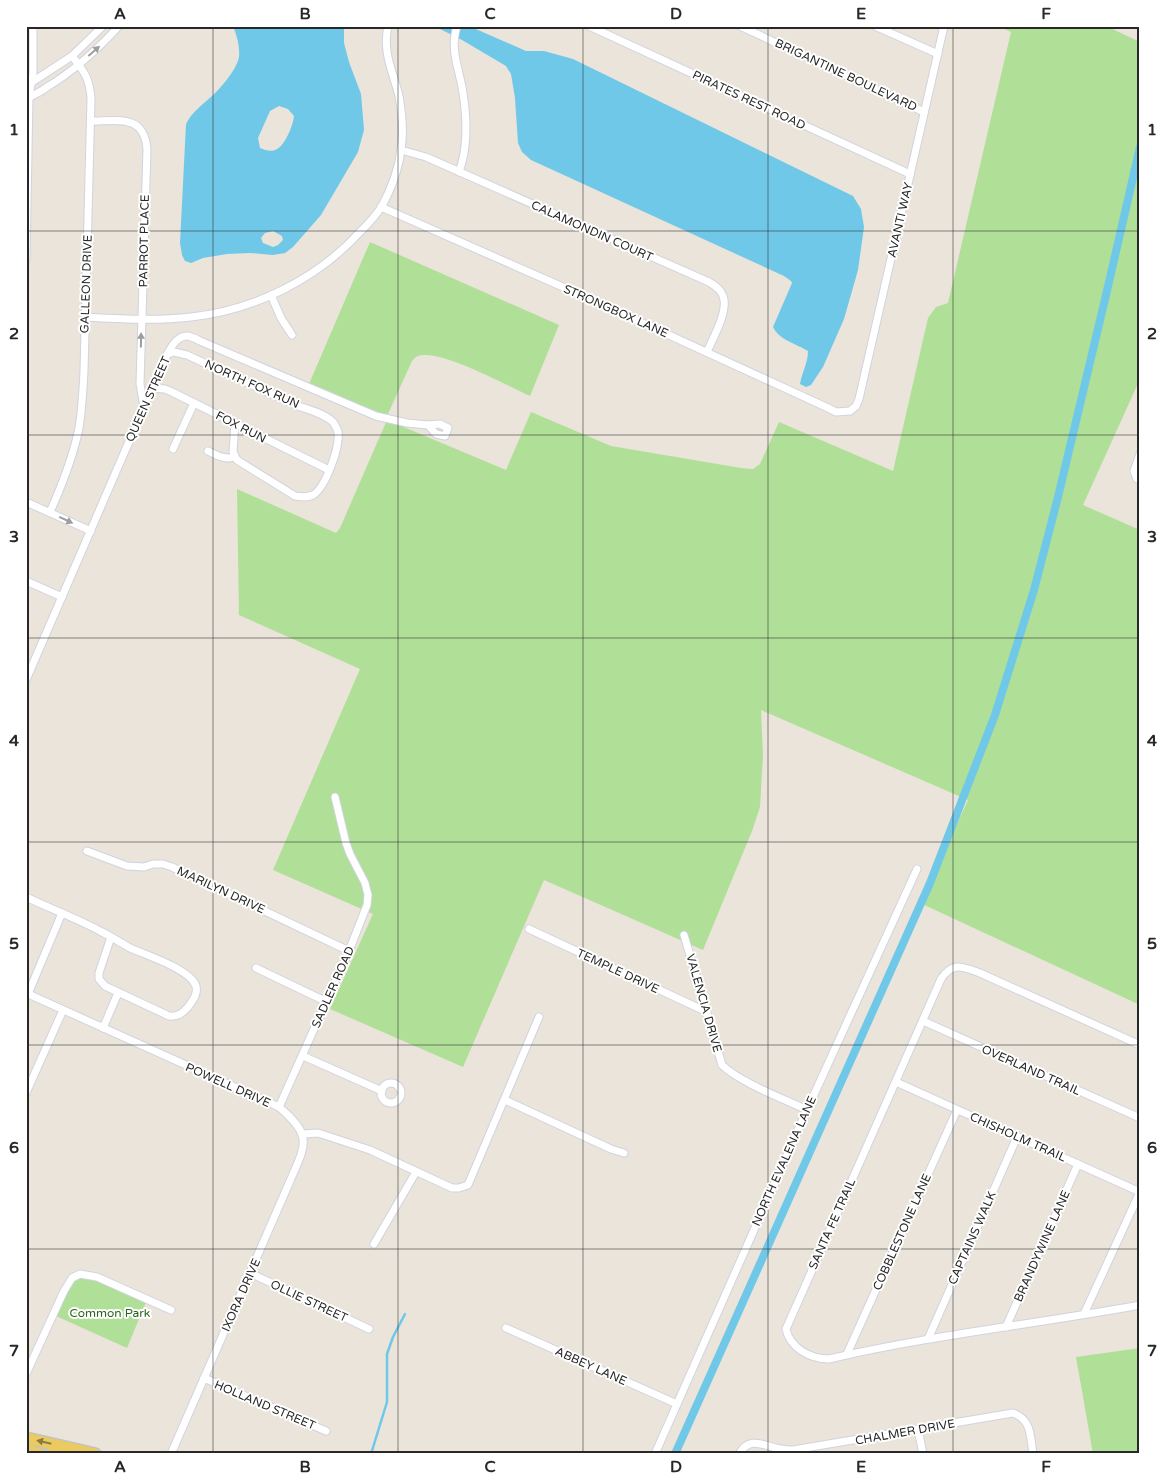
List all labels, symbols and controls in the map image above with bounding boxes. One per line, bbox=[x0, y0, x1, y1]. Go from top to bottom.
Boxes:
text: A bbox=[114, 4, 126, 24]
text: B bbox=[299, 4, 311, 24]
text: C bbox=[484, 4, 496, 24]
text: D bbox=[670, 4, 682, 24]
text: E bbox=[856, 4, 866, 24]
text: F bbox=[1041, 4, 1051, 24]
street label: BRIGANTINE BOULEVARD bbox=[773, 36, 919, 114]
one-way arrow bbox=[88, 45, 100, 57]
street label: PIRATES REST ROAD bbox=[690, 68, 808, 132]
text: 1 bbox=[9, 120, 19, 140]
text: 1 bbox=[1147, 120, 1157, 140]
street label: AVANTI WAY bbox=[885, 181, 916, 259]
street label: PARROT PLACE bbox=[136, 194, 152, 288]
street label: CALAMONDIN COURT bbox=[529, 198, 656, 264]
street label: GALLEON DRIVE bbox=[77, 234, 95, 334]
street label: STRONGBOX LANE bbox=[562, 282, 671, 341]
text: 2 bbox=[9, 324, 19, 344]
text: 2 bbox=[1147, 324, 1157, 344]
one-way arrow bbox=[137, 331, 145, 347]
street label: QUEEN STREET bbox=[123, 353, 173, 444]
street label: NORTH FOX RUN bbox=[202, 357, 302, 411]
street label: FOX RUN bbox=[213, 408, 269, 446]
one-way arrow bbox=[59, 516, 73, 524]
text: 3 bbox=[9, 527, 19, 547]
text: 3 bbox=[1147, 527, 1157, 547]
text: 4 bbox=[9, 731, 19, 751]
text: 4 bbox=[1147, 731, 1157, 751]
street label: MARILYN DRIVE bbox=[175, 863, 268, 917]
text: 5 bbox=[9, 934, 19, 954]
text: 5 bbox=[1147, 934, 1157, 954]
street label: SADLER ROAD bbox=[309, 944, 357, 1030]
street label: TEMPLE DRIVE bbox=[575, 946, 662, 996]
street label: VALENCIA DRIVE bbox=[683, 952, 725, 1054]
street label: OVERLAND TRAIL bbox=[979, 1042, 1083, 1098]
street label: POWELL DRIVE bbox=[183, 1060, 273, 1110]
street label: NORTH EVALENA LANE bbox=[749, 1093, 819, 1228]
street label: CHISHOLM TRAIL bbox=[968, 1109, 1068, 1165]
text: 6 bbox=[9, 1138, 19, 1158]
text: 6 bbox=[1147, 1138, 1157, 1158]
street label: COBBLESTONE LANE bbox=[870, 1171, 934, 1292]
street label: SANTA FE TRAIL bbox=[806, 1176, 858, 1272]
street label: BRANDYWINE LANE bbox=[1011, 1188, 1073, 1304]
street label: CAPTAINS WALK bbox=[945, 1189, 999, 1287]
street label: IXORA DRIVE bbox=[219, 1256, 263, 1334]
street label: OLLIE STREET bbox=[268, 1277, 350, 1325]
park label: Common Park bbox=[70, 1306, 151, 1320]
text: 7 bbox=[9, 1341, 19, 1361]
text: 7 bbox=[1147, 1341, 1157, 1361]
street label: ABBEY LANE bbox=[553, 1344, 629, 1388]
street label: HOLLAND STREET bbox=[212, 1377, 318, 1433]
street label: CHALMER DRIVE bbox=[854, 1416, 956, 1448]
one-way arrow bbox=[36, 1438, 51, 1446]
text: A bbox=[114, 1457, 126, 1477]
text: B bbox=[299, 1457, 311, 1477]
text: C bbox=[484, 1457, 496, 1477]
text: D bbox=[670, 1457, 682, 1477]
text: E bbox=[856, 1457, 866, 1477]
text: F bbox=[1041, 1457, 1051, 1477]

